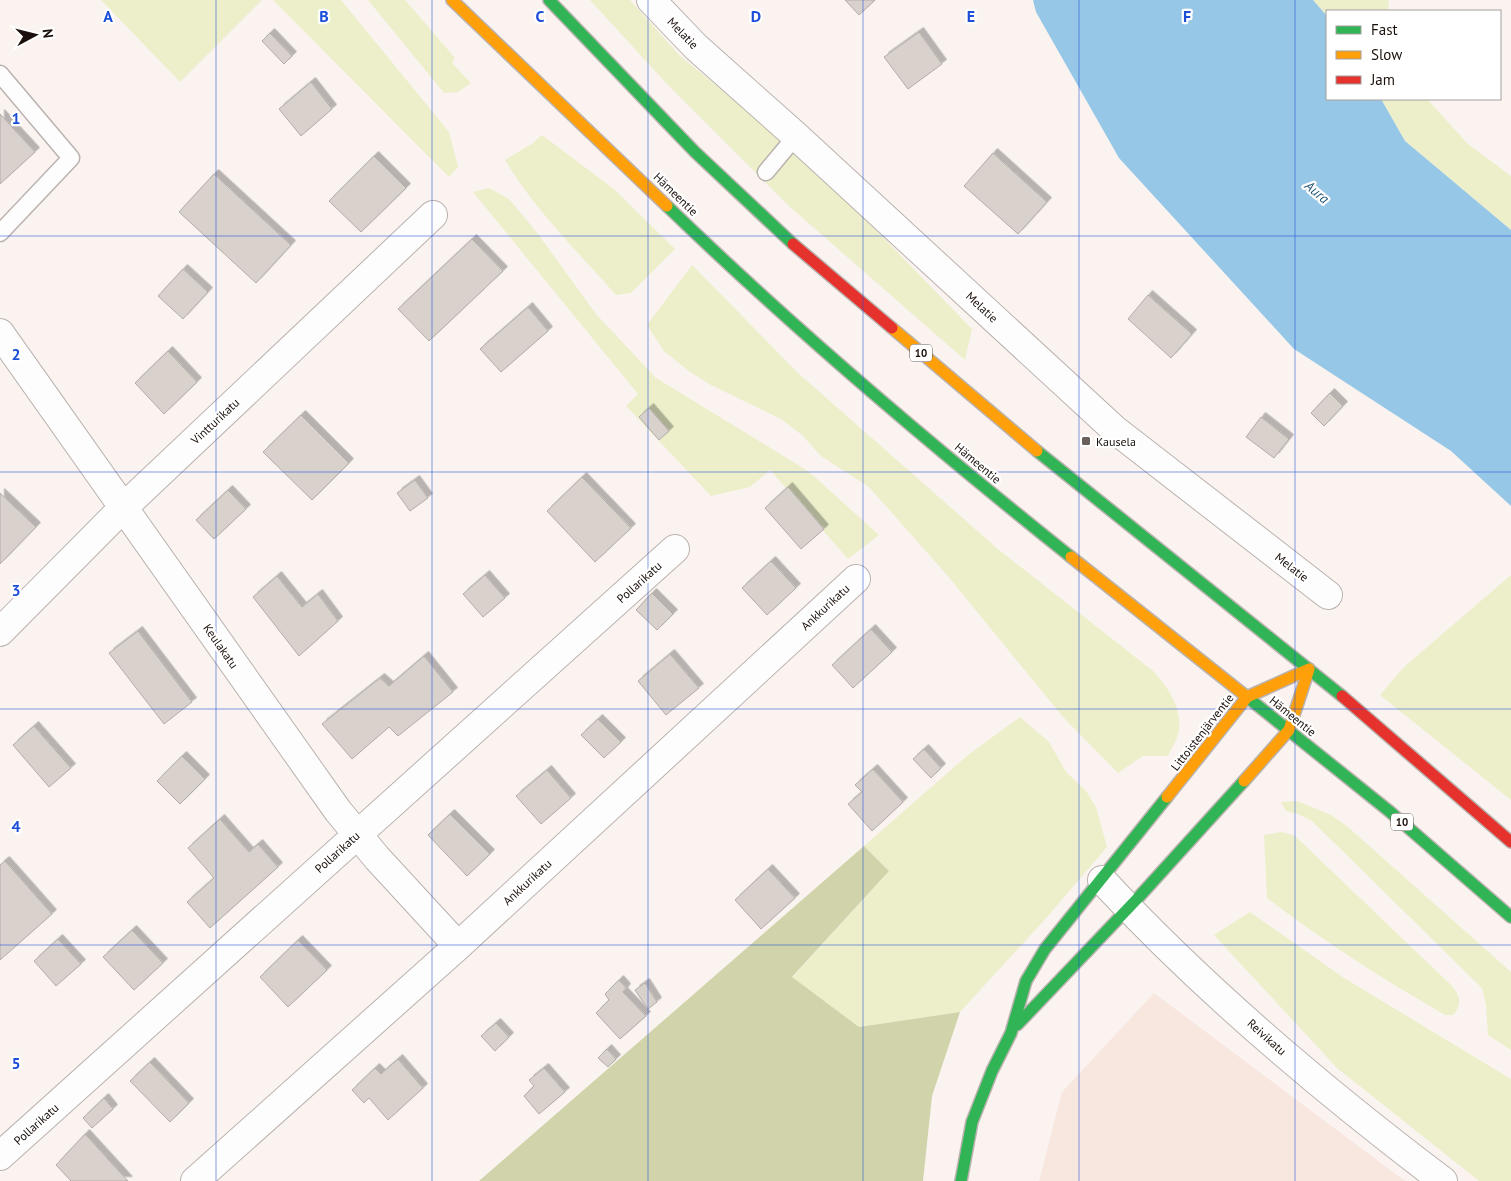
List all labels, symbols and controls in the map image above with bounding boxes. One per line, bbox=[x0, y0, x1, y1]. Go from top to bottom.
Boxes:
text: A bbox=[103, 6, 113, 26]
text: B bbox=[319, 6, 329, 26]
text: C bbox=[536, 6, 545, 26]
text: D bbox=[751, 6, 761, 26]
text: E bbox=[967, 6, 975, 26]
text: F bbox=[1183, 6, 1191, 26]
north arrow bbox=[10, 10, 60, 60]
legend bbox=[1326, 10, 1501, 100]
street label: Melatie bbox=[664, 14, 702, 52]
text: Fast bbox=[1371, 20, 1398, 39]
text: N bbox=[38, 28, 57, 39]
text: Slow bbox=[1371, 45, 1402, 64]
text: Jam bbox=[1370, 70, 1395, 89]
text: 1 bbox=[11, 108, 21, 128]
street label: Hämeentie bbox=[651, 169, 701, 219]
water label: Aura bbox=[1300, 176, 1333, 207]
street label: Melatie bbox=[963, 288, 1001, 326]
text: 2 bbox=[11, 344, 21, 364]
road number: 10 bbox=[910, 344, 932, 362]
street label: Vintturikatu bbox=[187, 395, 242, 448]
place label: Kausela bbox=[1096, 434, 1136, 449]
marker: Kausela bbox=[1080, 435, 1092, 447]
street label: Hämeentie bbox=[952, 439, 1004, 487]
street label: Melatie bbox=[1272, 549, 1312, 585]
street label: Pollarikatu bbox=[613, 558, 665, 606]
text: 3 bbox=[11, 580, 21, 600]
street label: Ankkurikatu bbox=[798, 581, 852, 633]
street label: Keulakatu bbox=[200, 621, 242, 671]
street label: Littoistenjärventie bbox=[1167, 690, 1237, 774]
street label: Hämeentie bbox=[1267, 693, 1319, 739]
road number: 10 bbox=[1391, 814, 1413, 830]
text: 4 bbox=[11, 816, 21, 836]
street label: Pollarikatu bbox=[311, 828, 363, 876]
street label: Ankkurikatu bbox=[500, 856, 554, 908]
street label: Reivikatu bbox=[1244, 1016, 1290, 1058]
text: 5 bbox=[11, 1053, 21, 1073]
street label: Pollarikatu bbox=[10, 1100, 62, 1148]

